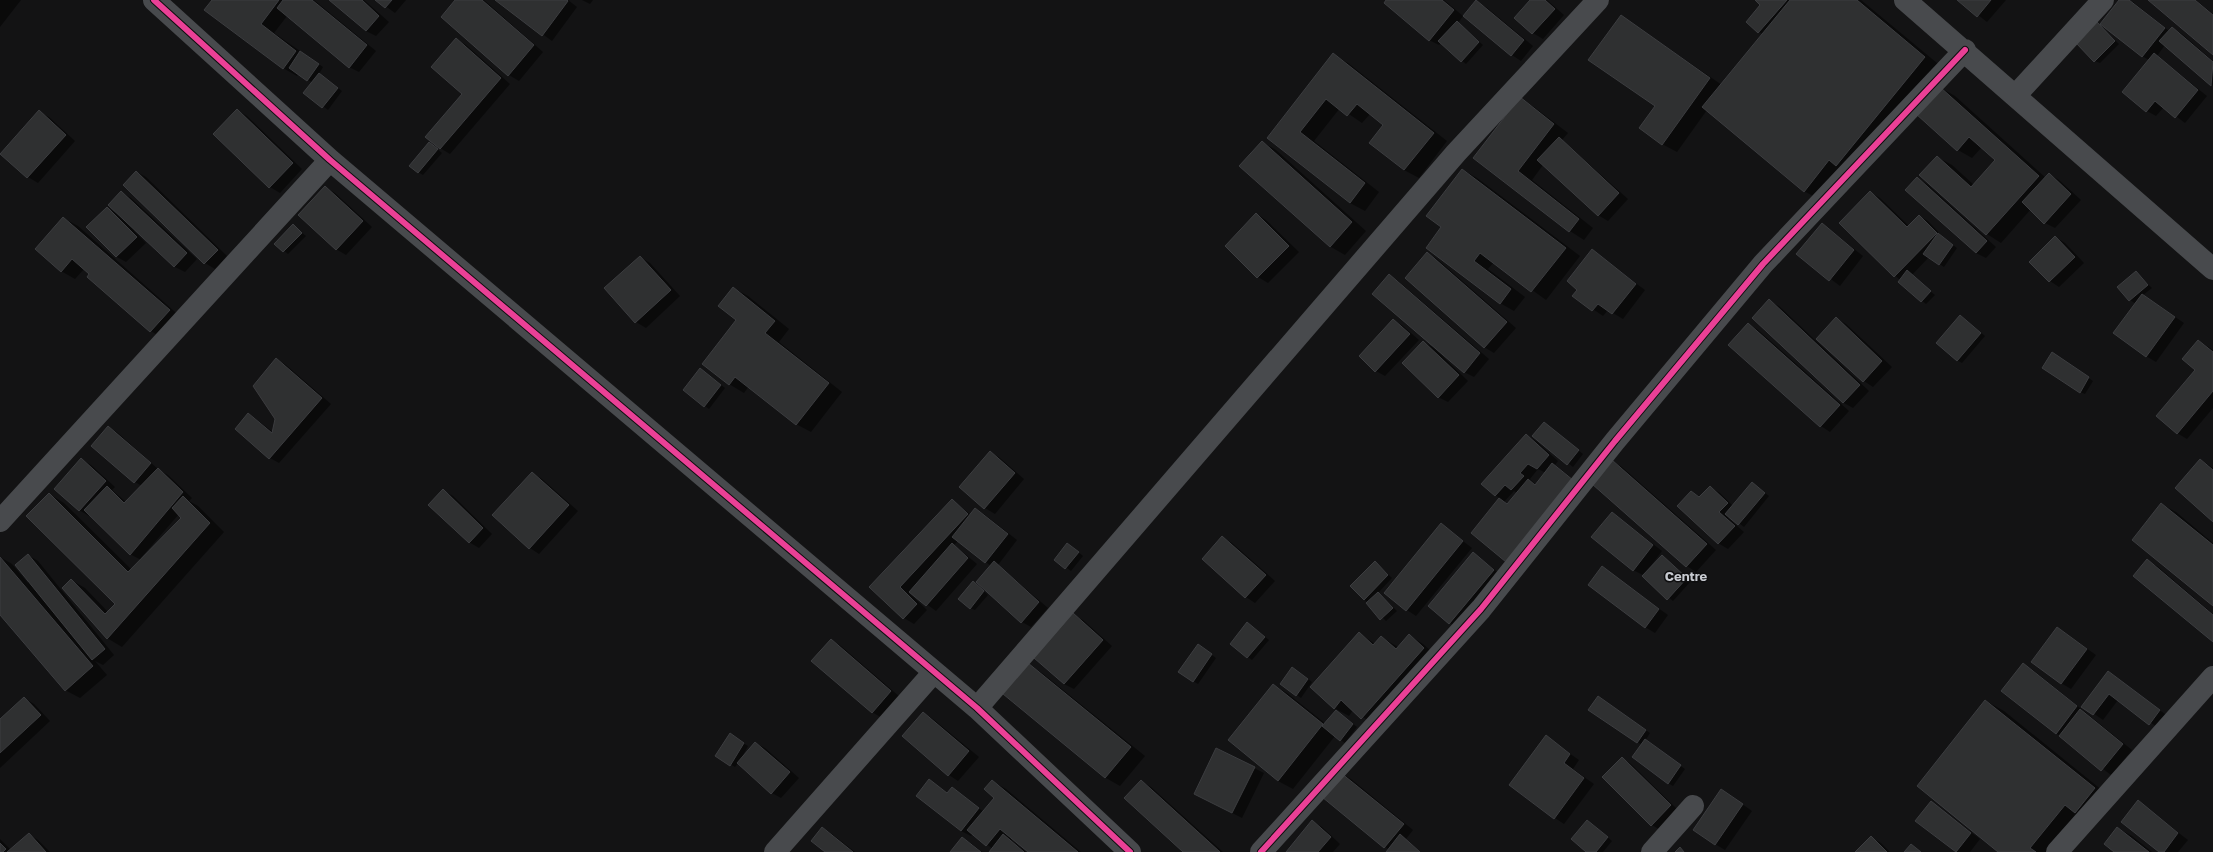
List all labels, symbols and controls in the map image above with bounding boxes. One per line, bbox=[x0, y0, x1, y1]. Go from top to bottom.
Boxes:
district label: Centre bbox=[1665, 568, 1708, 584]

